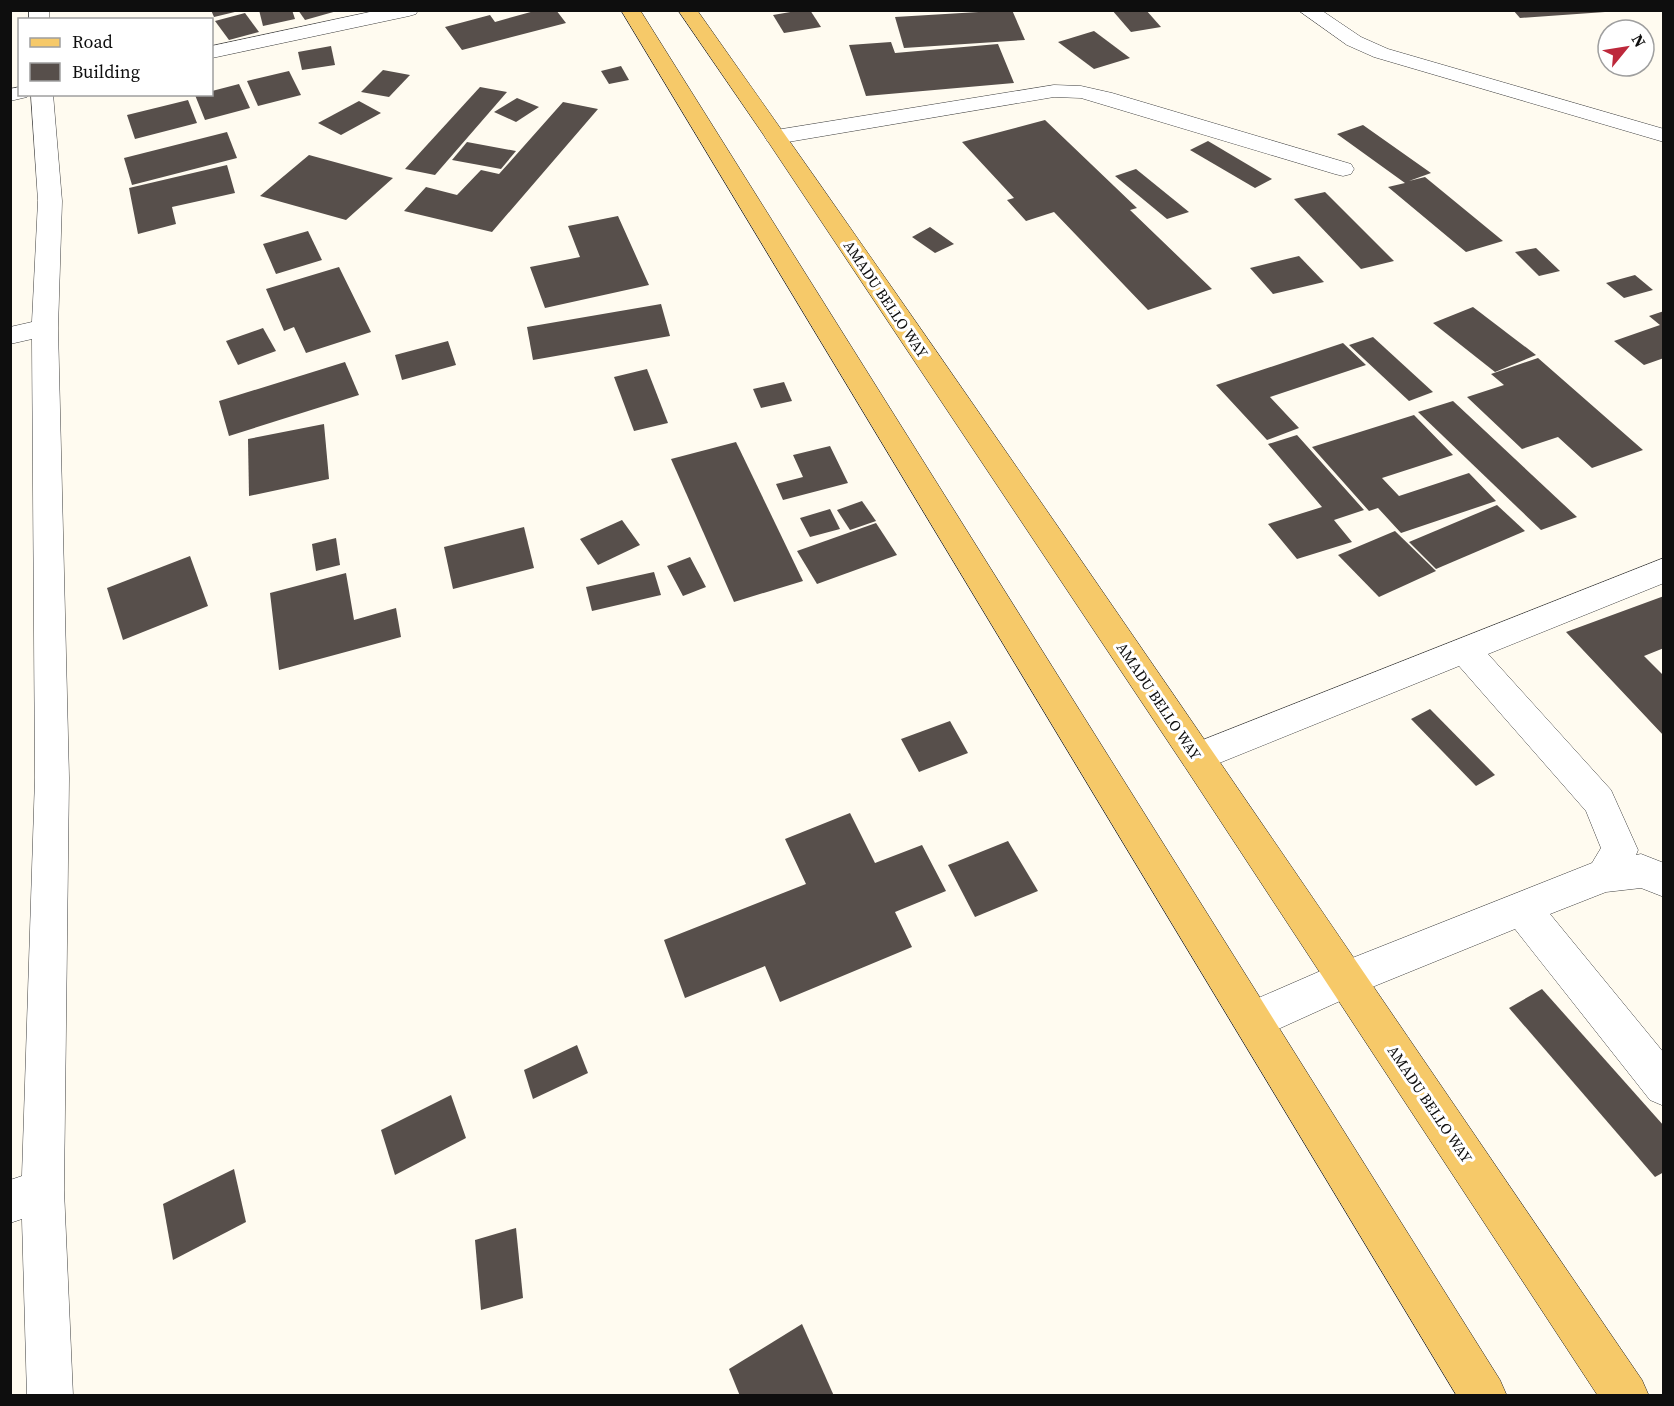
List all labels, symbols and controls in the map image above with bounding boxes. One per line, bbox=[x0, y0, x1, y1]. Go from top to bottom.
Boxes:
legend bbox=[18, 18, 213, 96]
north arrow bbox=[1596, 18, 1656, 78]
text: Road bbox=[72, 29, 113, 54]
text: N bbox=[1627, 30, 1652, 51]
text: Building bbox=[72, 59, 140, 84]
street label: AMADU BELLO WAY bbox=[839, 236, 934, 362]
street label: AMADU BELLO WAY bbox=[1112, 638, 1207, 764]
street label: AMADU BELLO WAY bbox=[1383, 1041, 1478, 1167]

